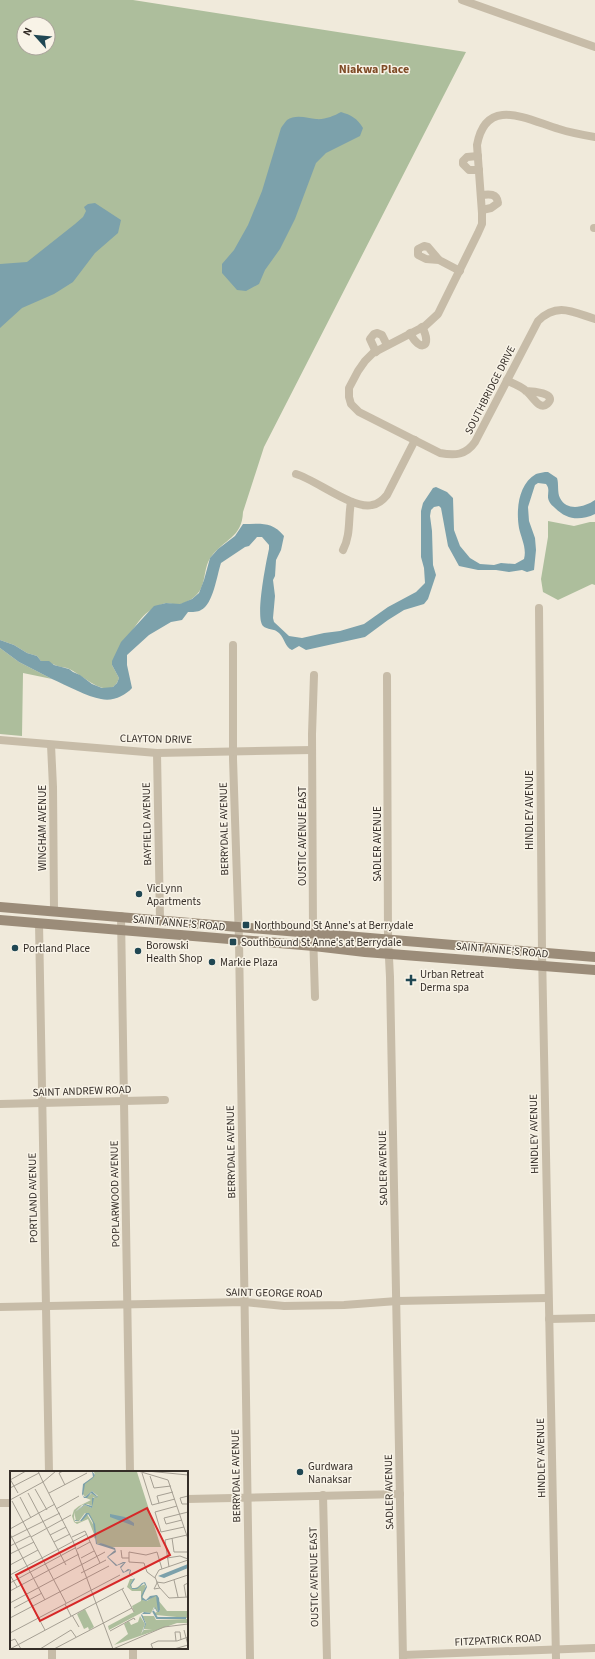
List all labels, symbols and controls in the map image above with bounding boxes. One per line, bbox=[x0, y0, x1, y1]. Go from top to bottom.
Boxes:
north arrow bbox=[16, 16, 56, 56]
text: N bbox=[19, 25, 36, 38]
district label: Niakwa Place bbox=[339, 61, 409, 78]
street label: SOUTHBRIDGE DRIVE bbox=[461, 343, 519, 437]
street label: CLAYTON DRIVE bbox=[120, 731, 192, 747]
street label: HINDLEY AVENUE bbox=[522, 770, 537, 850]
street label: BAYFIELD AVENUE bbox=[139, 782, 155, 866]
street label: BERRYDALE AVENUE bbox=[216, 782, 232, 876]
street label: WINGHAM AVENUE bbox=[35, 785, 50, 871]
street label: OUSTIC AVENUE EAST bbox=[295, 786, 310, 886]
street label: SADLER AVENUE bbox=[370, 806, 385, 882]
place label: VicLynn Apartments bbox=[147, 881, 201, 909]
marker: VicLynn Apartments bbox=[134, 889, 144, 899]
street label: SAINT ANNE'S ROAD bbox=[132, 911, 226, 935]
place label: Northbound St Anne's at Berrydale bbox=[254, 918, 414, 933]
marker: Northbound St Anne's at Berrydale bbox=[241, 920, 251, 930]
place label: Southbound St Anne's at Berrydale bbox=[241, 935, 402, 950]
marker: Southbound St Anne's at Berrydale bbox=[228, 937, 238, 947]
place label: Borowski Health Shop bbox=[146, 938, 203, 966]
street label: SAINT ANNE'S ROAD bbox=[455, 938, 549, 962]
place label: Portland Place bbox=[23, 941, 90, 956]
marker: Portland Place bbox=[10, 943, 20, 953]
marker: Borowski Health Shop bbox=[133, 946, 143, 956]
place label: Markie Plaza bbox=[220, 955, 278, 970]
marker: Markie Plaza bbox=[207, 957, 217, 967]
place label: Urban Retreat Derma spa bbox=[420, 967, 484, 995]
marker: Urban Retreat Derma spa bbox=[405, 974, 417, 986]
street label: SAINT ANDREW ROAD bbox=[32, 1082, 132, 1100]
street label: HINDLEY AVENUE bbox=[526, 1094, 542, 1174]
street label: BERRYDALE AVENUE bbox=[223, 1105, 239, 1199]
street label: SADLER AVENUE bbox=[375, 1130, 391, 1206]
street label: POPLARWOOD AVENUE bbox=[107, 1140, 123, 1248]
street label: PORTLAND AVENUE bbox=[25, 1153, 41, 1243]
street label: SAINT GEORGE ROAD bbox=[225, 1285, 323, 1301]
street label: HINDLEY AVENUE bbox=[533, 1418, 549, 1498]
street label: BERRYDALE AVENUE bbox=[228, 1429, 244, 1523]
street label: SADLER AVENUE bbox=[381, 1454, 397, 1530]
place label: Gurdwara Nanaksar bbox=[308, 1459, 353, 1487]
marker: Gurdwara Nanaksar bbox=[295, 1467, 305, 1477]
inset map bbox=[10, 1471, 188, 1649]
street label: OUSTIC AVENUE EAST bbox=[306, 1527, 322, 1627]
street label: FITZPATRICK ROAD bbox=[454, 1630, 542, 1650]

